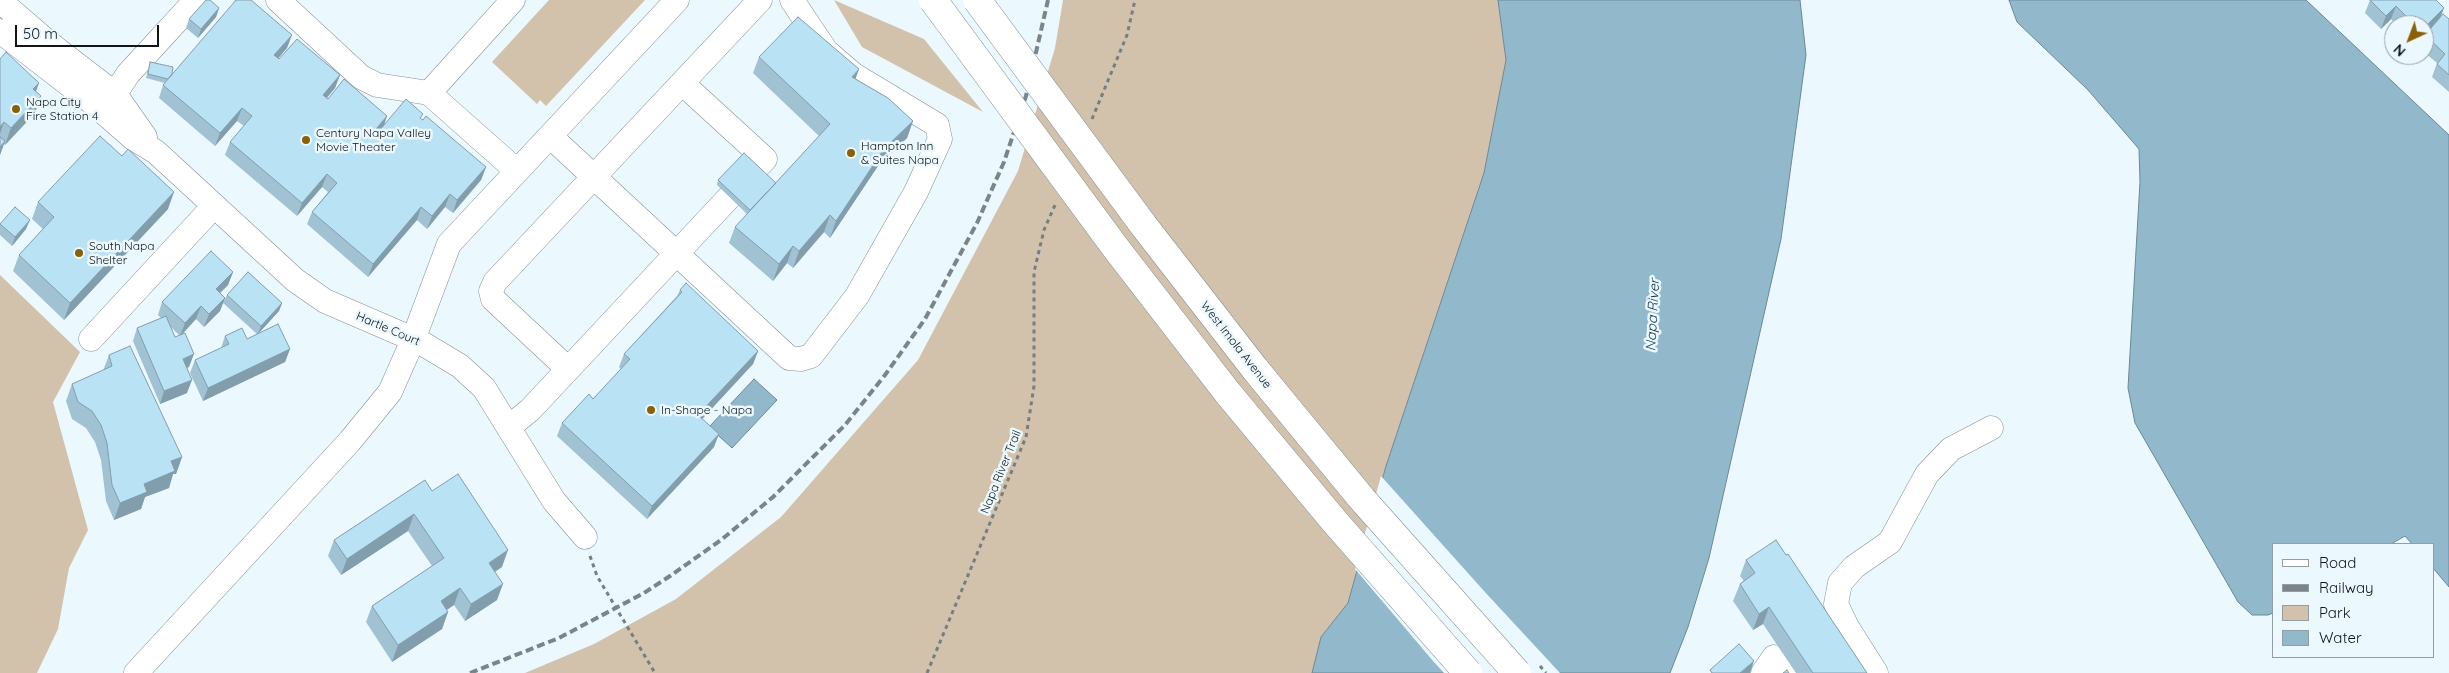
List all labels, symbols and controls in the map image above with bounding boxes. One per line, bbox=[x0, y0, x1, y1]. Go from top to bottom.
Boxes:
scale bar bbox=[18, 15, 161, 47]
north arrow bbox=[2384, 15, 2434, 65]
text: 50 m bbox=[23, 24, 58, 43]
text: N bbox=[2390, 40, 2409, 60]
place label: Napa City Fire Station 4 bbox=[26, 95, 98, 123]
marker: Napa City Fire Station 4 bbox=[10, 103, 22, 115]
place label: Century Napa Valley Movie Theater bbox=[316, 126, 431, 154]
marker: Century Napa Valley Movie Theater bbox=[300, 134, 312, 146]
place label: Hampton Inn & Suites Napa bbox=[861, 139, 939, 167]
marker: Hampton Inn & Suites Napa bbox=[845, 147, 857, 159]
place label: South Napa Shelter bbox=[89, 239, 155, 267]
marker: South Napa Shelter bbox=[73, 247, 85, 259]
water label: Napa River bbox=[1643, 278, 1663, 352]
street label: West Imola Avenue bbox=[1197, 299, 1275, 391]
street label: Hartle Court bbox=[354, 309, 422, 349]
place label: In-Shape - Napa bbox=[661, 403, 752, 417]
marker: In-Shape - Napa bbox=[645, 404, 657, 416]
street label: Napa River Trail bbox=[978, 428, 1024, 516]
legend bbox=[2272, 543, 2434, 658]
text: Road bbox=[2319, 553, 2356, 572]
text: Railway bbox=[2319, 578, 2374, 597]
text: Park bbox=[2319, 603, 2351, 622]
text: Water bbox=[2319, 628, 2362, 647]

